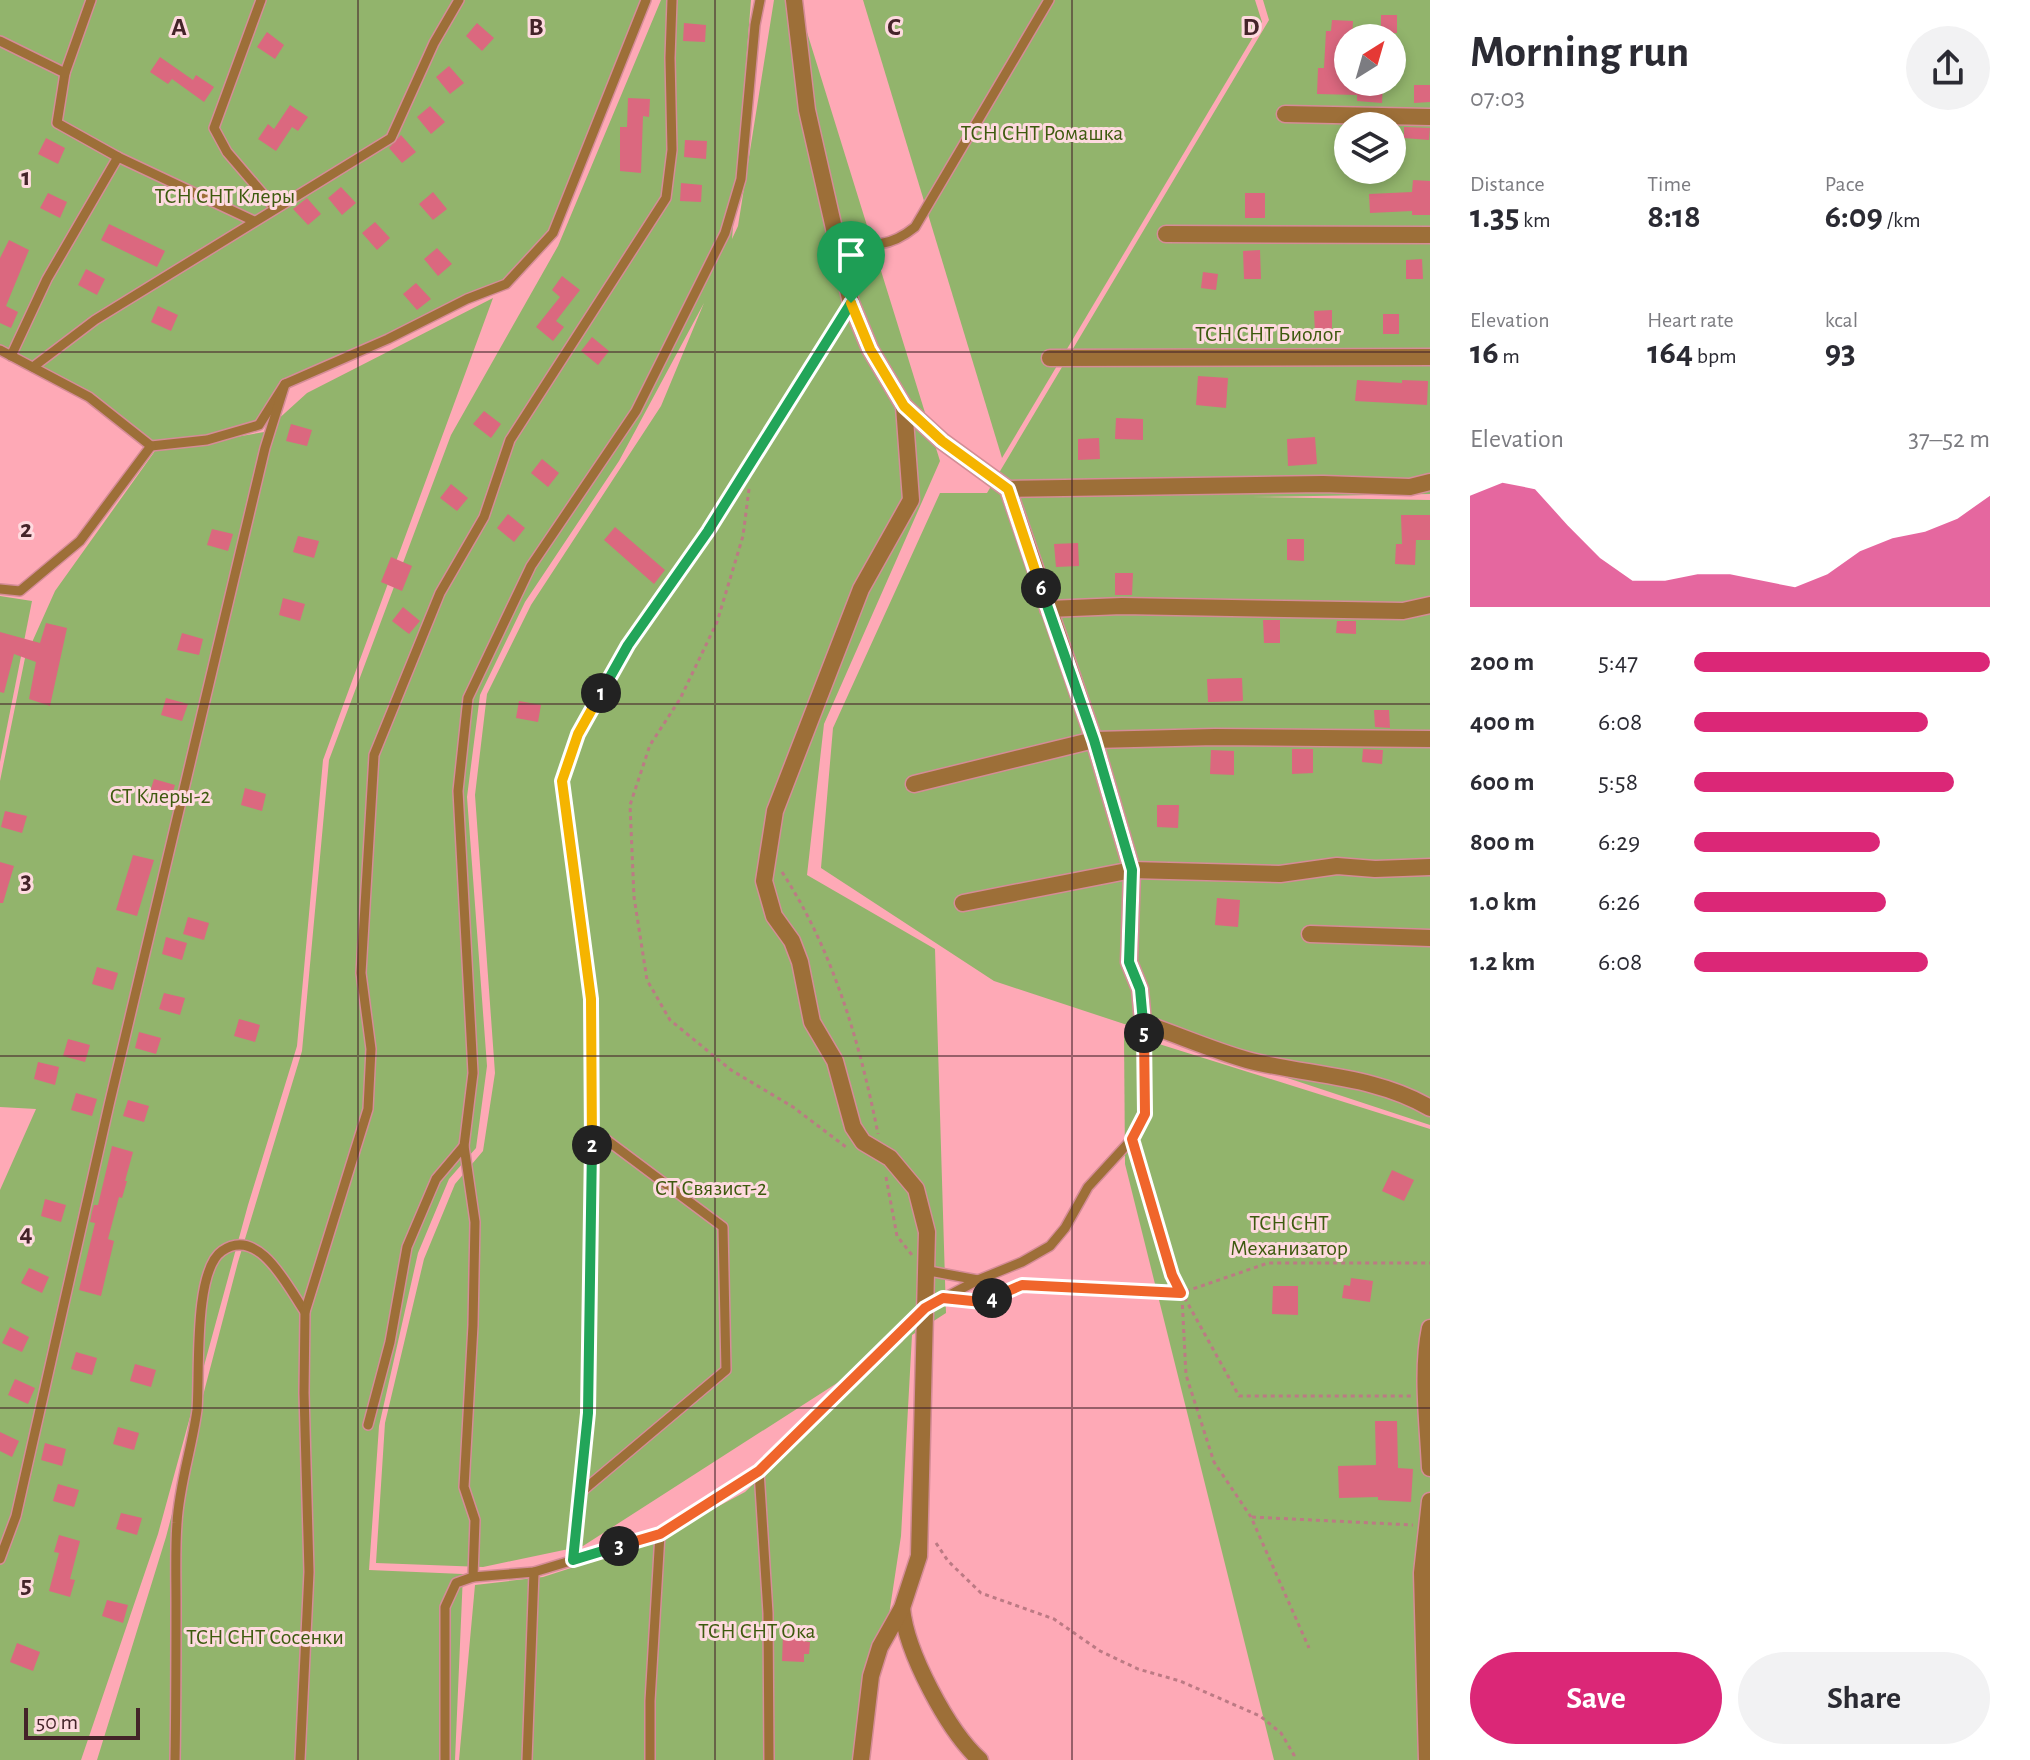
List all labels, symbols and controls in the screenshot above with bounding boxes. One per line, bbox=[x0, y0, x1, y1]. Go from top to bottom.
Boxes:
text: A bbox=[171, 14, 187, 40]
text: B bbox=[528, 14, 544, 40]
text: C bbox=[887, 14, 901, 40]
text: D bbox=[1242, 14, 1260, 40]
north arrow bbox=[1334, 24, 1406, 96]
map controls bbox=[1334, 24, 1406, 184]
button: share bbox=[1906, 26, 1990, 110]
text: Morning run bbox=[1470, 31, 1689, 75]
text: 07:03 bbox=[1470, 85, 1525, 111]
button: layers bbox=[1334, 112, 1406, 184]
park label: ТСН СНТ Ромашка bbox=[961, 122, 1123, 144]
text: 1 bbox=[21, 164, 31, 190]
text: Distance bbox=[1470, 173, 1545, 195]
text: Time bbox=[1647, 173, 1691, 195]
text: Pace bbox=[1825, 173, 1864, 195]
park label: ТСН СНТ Клеры bbox=[155, 185, 295, 207]
text: 1.35 bbox=[1470, 200, 1519, 234]
text: 8:18 bbox=[1647, 200, 1701, 234]
text: 6:09 bbox=[1825, 200, 1883, 234]
text: km bbox=[1519, 209, 1551, 231]
text: /km bbox=[1883, 209, 1921, 231]
pin bbox=[817, 221, 885, 303]
icon: arrive bbox=[829, 233, 873, 277]
text: Elevation bbox=[1470, 309, 1550, 331]
text: Heart rate bbox=[1647, 309, 1734, 331]
text: kcal bbox=[1825, 309, 1858, 331]
park label: ТСН СНТ Биолог bbox=[1195, 323, 1341, 345]
text: 16 bbox=[1470, 336, 1499, 370]
text: 164 bbox=[1647, 336, 1693, 370]
text: 93 bbox=[1825, 336, 1856, 370]
text: m bbox=[1499, 345, 1520, 367]
text: bpm bbox=[1693, 345, 1737, 367]
text: Elevation bbox=[1470, 426, 1564, 452]
text: 37–52 m bbox=[1908, 426, 1990, 452]
text: 2 bbox=[20, 516, 32, 542]
pin: 6 bbox=[1021, 568, 1061, 608]
text: 6 bbox=[1036, 577, 1046, 599]
text: 200 m bbox=[1470, 649, 1534, 675]
text: 5:47 bbox=[1598, 649, 1638, 675]
pin: 1 bbox=[581, 673, 621, 713]
text: 1 bbox=[597, 682, 605, 704]
text: 400 m bbox=[1470, 709, 1535, 735]
text: 6:08 bbox=[1598, 709, 1642, 735]
text: 600 m bbox=[1470, 769, 1535, 795]
text: 5:58 bbox=[1598, 769, 1638, 795]
park label: СТ Клеры-2 bbox=[110, 785, 210, 807]
text: 800 m bbox=[1470, 829, 1535, 855]
text: 6:29 bbox=[1598, 829, 1640, 855]
text: 3 bbox=[20, 868, 32, 894]
text: 1.0 km bbox=[1470, 889, 1537, 915]
text: 6:26 bbox=[1598, 889, 1640, 915]
text: 1.2 km bbox=[1470, 949, 1535, 975]
text: 6:08 bbox=[1598, 949, 1642, 975]
pin: 5 bbox=[1124, 1013, 1164, 1053]
text: 5 bbox=[1139, 1022, 1149, 1044]
pin: 2 bbox=[572, 1125, 612, 1165]
text: 2 bbox=[587, 1134, 597, 1156]
park label: СТ Связист-2 bbox=[655, 1177, 767, 1199]
park label: ТСН СНТ Механизатор bbox=[1230, 1212, 1348, 1259]
text: 4 bbox=[19, 1220, 33, 1246]
pin: 4 bbox=[972, 1278, 1012, 1318]
text: 4 bbox=[986, 1287, 998, 1309]
pin: 3 bbox=[599, 1526, 639, 1566]
text: 3 bbox=[614, 1535, 624, 1557]
text: 5 bbox=[20, 1572, 32, 1598]
park label: ТСН СНТ Ока bbox=[698, 1620, 816, 1642]
park label: ТСН СНТ Сосенки bbox=[186, 1626, 344, 1648]
button: Save bbox=[1470, 1652, 1722, 1744]
button: Share bbox=[1738, 1652, 1990, 1744]
scale bar bbox=[24, 1704, 140, 1740]
text: 50 m bbox=[36, 1711, 78, 1733]

